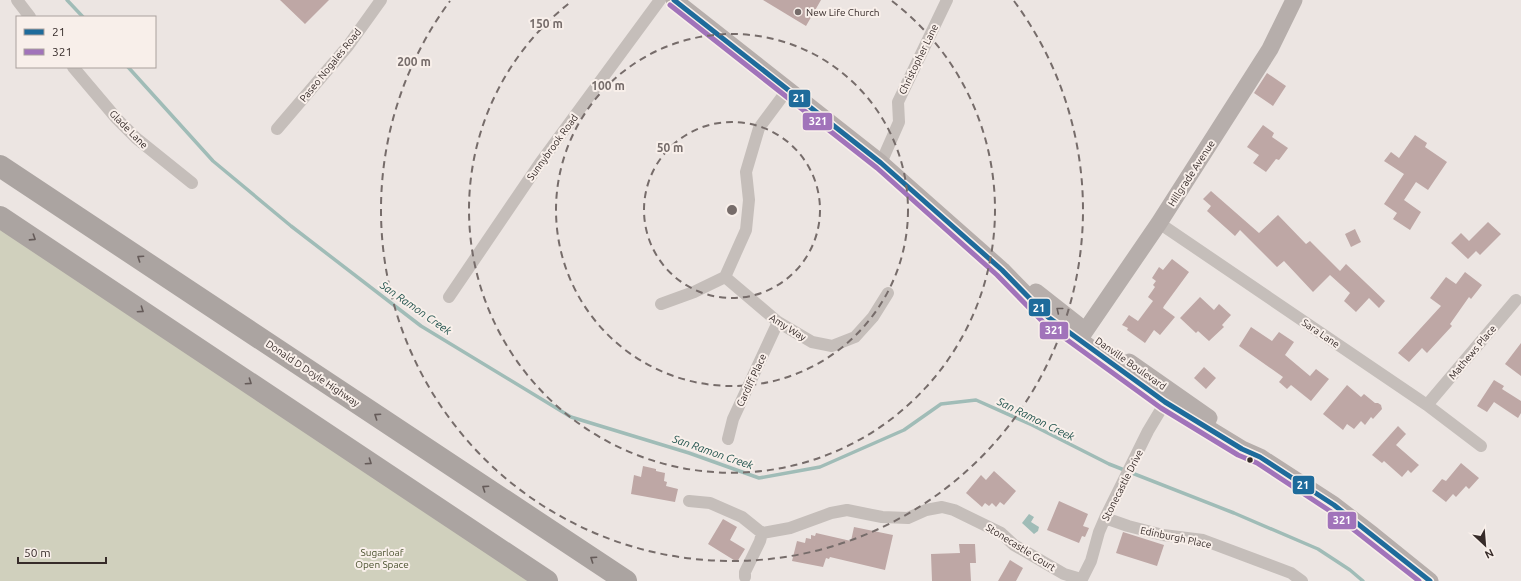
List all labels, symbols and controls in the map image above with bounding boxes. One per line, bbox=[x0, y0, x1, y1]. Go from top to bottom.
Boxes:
marker: New Life Church bbox=[793, 7, 803, 17]
place label: New Life Church bbox=[806, 7, 880, 18]
legend bbox=[16, 16, 156, 68]
text: 150 m bbox=[529, 17, 563, 30]
street label: Christopher Lane bbox=[897, 22, 940, 96]
text: 21 bbox=[52, 25, 66, 38]
street label: Paseo Nogales Road bbox=[298, 26, 363, 104]
text: 321 bbox=[52, 45, 72, 58]
text: 200 m bbox=[397, 55, 431, 68]
text: 100 m bbox=[591, 79, 625, 92]
line badge: 21 bbox=[788, 89, 811, 108]
text: 21 bbox=[793, 92, 805, 104]
street label: Glade Lane bbox=[107, 108, 150, 151]
street label: Sunnybrook Road bbox=[525, 112, 580, 182]
line badge: 321 bbox=[802, 112, 833, 131]
text: 321 bbox=[809, 115, 827, 127]
street label: Hillgrade Avenue bbox=[1166, 138, 1217, 208]
text: 50 m bbox=[657, 141, 683, 154]
centre of rings bbox=[725, 203, 739, 217]
one-way arrow bbox=[29, 233, 36, 241]
one-way arrow bbox=[137, 256, 144, 263]
water label: San Ramon Creek bbox=[377, 278, 454, 337]
line badge: 21 bbox=[1028, 298, 1051, 317]
text: 21 bbox=[1033, 302, 1045, 314]
one-way arrow bbox=[137, 305, 144, 313]
one-way arrow bbox=[1056, 307, 1063, 314]
street label: Amy Way bbox=[767, 312, 808, 343]
street label: Sara Lane bbox=[1300, 317, 1342, 350]
line badge: 321 bbox=[1039, 321, 1069, 340]
street label: Mathews Place bbox=[1447, 323, 1498, 382]
text: 321 bbox=[1045, 324, 1063, 336]
street label: Danville Boulevard bbox=[1093, 335, 1168, 392]
street label: Donald D Doyle Highway bbox=[264, 338, 362, 409]
street label: Cardiff Place bbox=[734, 352, 769, 408]
one-way arrow bbox=[245, 377, 252, 385]
water label: San Ramon Creek bbox=[995, 395, 1077, 443]
one-way arrow bbox=[374, 413, 381, 420]
water label: San Ramon Creek bbox=[670, 432, 755, 472]
street label: Stonecastle Drive bbox=[1100, 448, 1145, 523]
unlabelled marker bbox=[1245, 455, 1255, 465]
one-way arrow bbox=[365, 457, 372, 465]
line badge: 21 bbox=[1292, 475, 1315, 495]
text: 21 bbox=[1297, 479, 1309, 491]
one-way arrow bbox=[482, 485, 489, 492]
line badge: 321 bbox=[1327, 511, 1357, 530]
text: 321 bbox=[1333, 514, 1351, 526]
street label: Stonecastle Court bbox=[984, 522, 1058, 573]
street label: Edinburgh Place bbox=[1139, 525, 1212, 550]
north arrow bbox=[1465, 525, 1505, 565]
scale bar bbox=[18, 539, 106, 565]
text: 50 m bbox=[24, 546, 51, 559]
park label: Sugarloaf Open Space bbox=[355, 547, 409, 570]
text: N bbox=[1483, 547, 1496, 561]
one-way arrow bbox=[591, 557, 598, 564]

